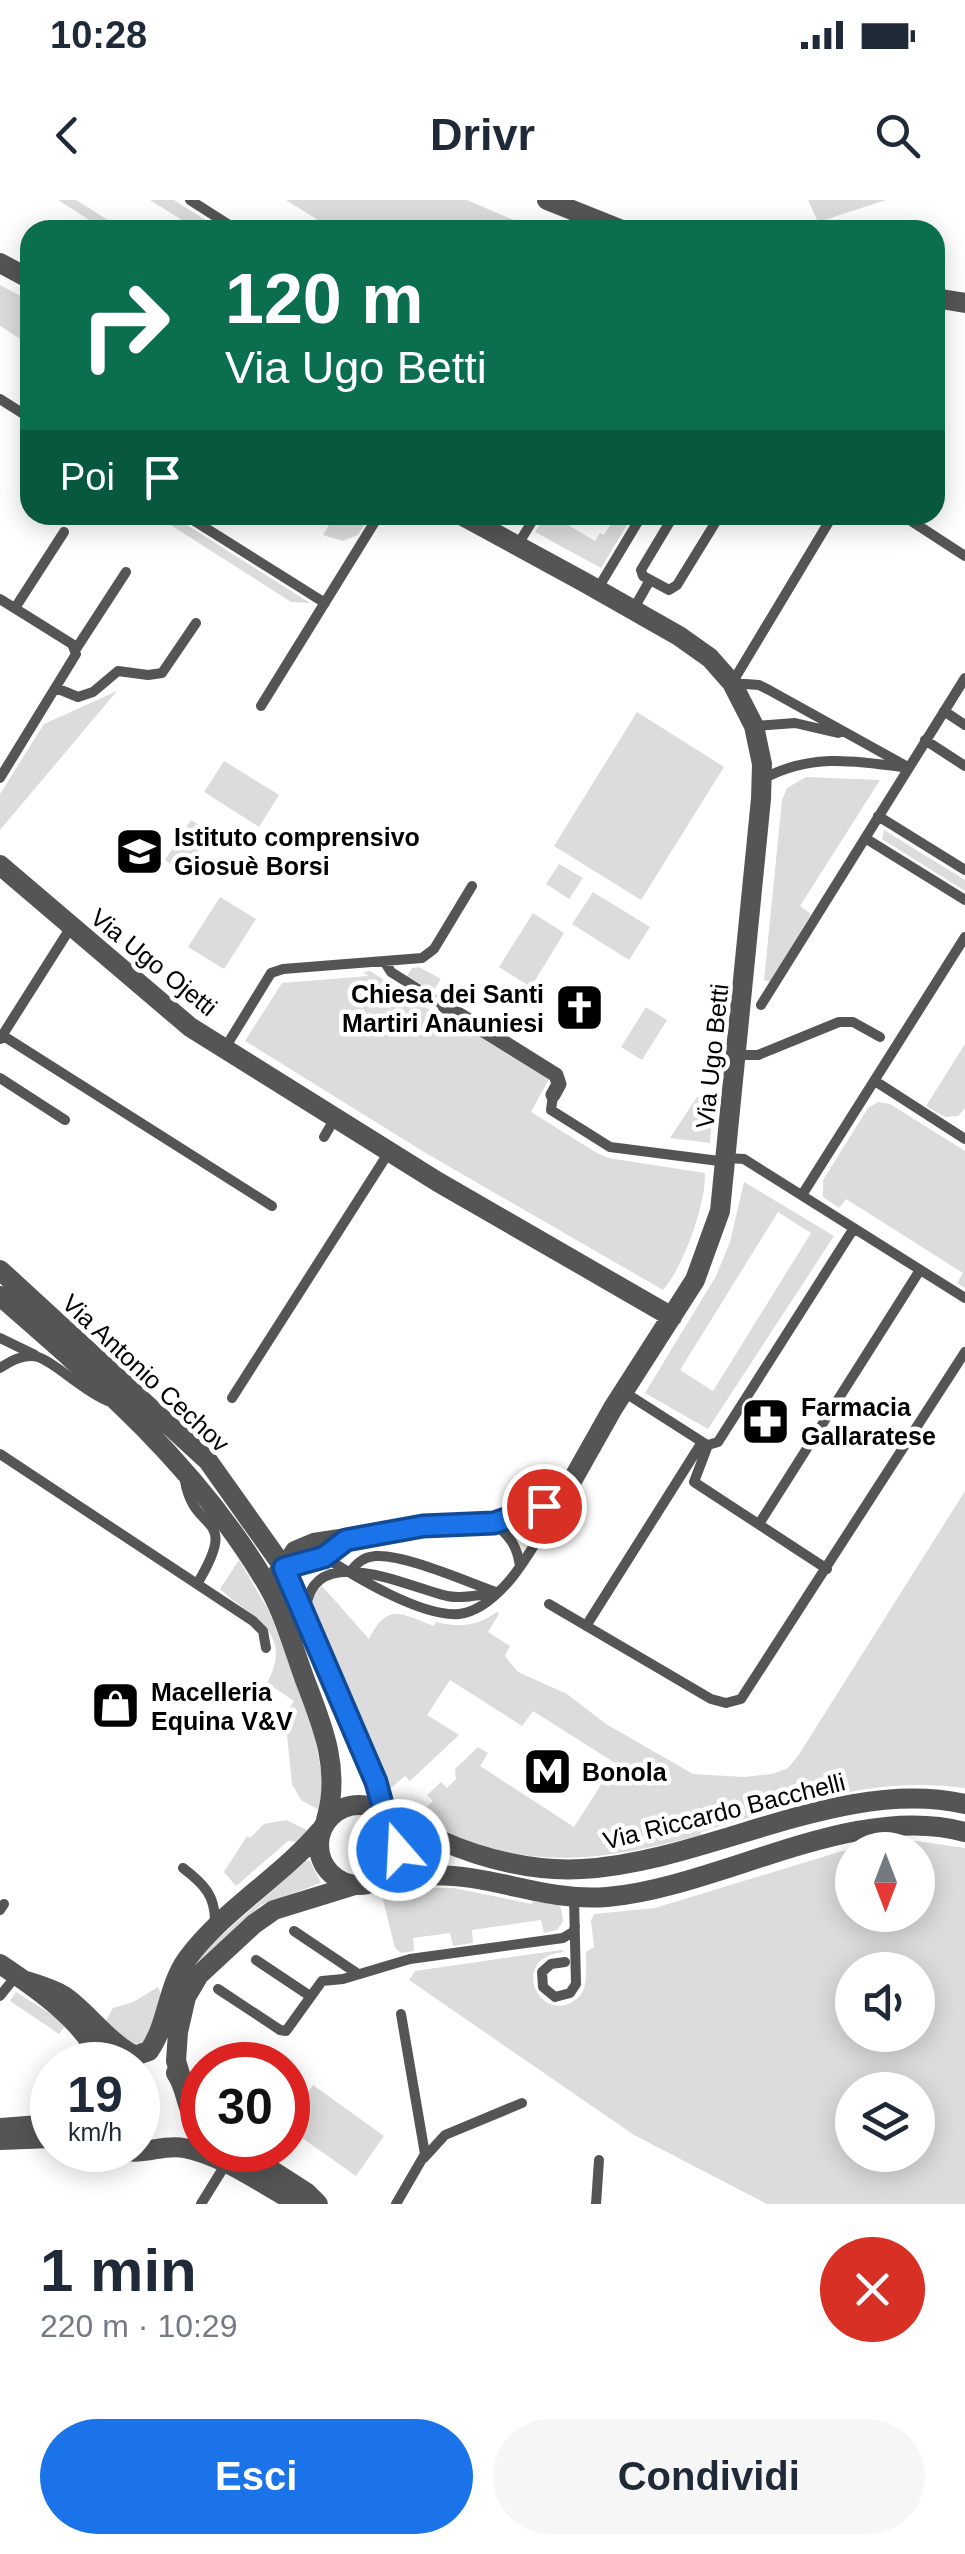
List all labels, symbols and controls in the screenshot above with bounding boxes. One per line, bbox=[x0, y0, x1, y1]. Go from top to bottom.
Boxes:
text: 10:28 bbox=[50, 14, 147, 56]
icon: back bbox=[40, 108, 95, 163]
icon: search bbox=[870, 108, 925, 163]
text: Drivr bbox=[430, 109, 535, 160]
icon: right bbox=[60, 260, 190, 390]
text: 120 m bbox=[225, 260, 423, 338]
text: Via Ugo Betti bbox=[225, 342, 487, 393]
icon: arrive bbox=[135, 450, 190, 505]
text: Poi bbox=[60, 456, 115, 498]
place label: Istituto comprensivo Giosuè Borsi bbox=[174, 823, 420, 880]
school or university icon: Istituto comprensivo Giosuè Borsi bbox=[113, 825, 165, 877]
street label: Via Ugo Ojetti bbox=[85, 903, 223, 1021]
place label: Chiesa dei Santi Martiri Anauniesi bbox=[342, 980, 544, 1037]
church icon: Chiesa dei Santi Martiri Anauniesi bbox=[553, 982, 605, 1034]
street label: Via Ugo Betti bbox=[690, 982, 734, 1130]
street label: Via Antonio Cechov bbox=[57, 1289, 236, 1458]
place label: Farmacia Gallaratese bbox=[801, 1393, 936, 1450]
pharmacy icon: Farmacia Gallaratese bbox=[740, 1395, 792, 1447]
pin bbox=[502, 1464, 587, 1549]
icon: arrive bbox=[517, 1479, 572, 1534]
place label: Macelleria Equina V&V bbox=[151, 1678, 293, 1735]
shop icon: Macelleria Equina V&V bbox=[90, 1680, 142, 1732]
metro station icon: Bonola bbox=[521, 1746, 573, 1798]
place label: Bonola bbox=[582, 1758, 668, 1786]
street label: Via Riccardo Bacchelli bbox=[600, 1767, 848, 1855]
position arrow bbox=[347, 1798, 451, 1902]
north arrow bbox=[835, 1832, 935, 1932]
map controls bbox=[835, 1832, 935, 2172]
button: sound bbox=[835, 1952, 935, 2052]
speed limit sign: 30 bbox=[180, 2042, 310, 2172]
text: 19 bbox=[67, 2067, 123, 2123]
button: layers bbox=[835, 2072, 935, 2172]
text: km/h bbox=[68, 2118, 122, 2146]
text: 1 min bbox=[40, 2237, 197, 2304]
button: close bbox=[820, 2237, 925, 2342]
text: 220 m · 10:29 bbox=[40, 2308, 237, 2344]
button: Esci bbox=[40, 2419, 473, 2534]
button: Condividi bbox=[493, 2419, 925, 2534]

